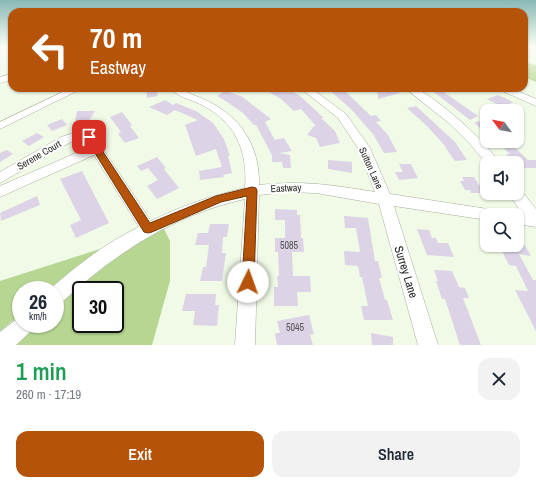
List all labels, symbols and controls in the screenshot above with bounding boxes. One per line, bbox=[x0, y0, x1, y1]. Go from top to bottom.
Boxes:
text: 70 m bbox=[90, 19, 142, 57]
icon: left bbox=[24, 24, 76, 76]
text: Eastway bbox=[90, 55, 146, 80]
north arrow bbox=[480, 104, 524, 148]
map controls bbox=[480, 104, 524, 252]
pin bbox=[72, 120, 106, 154]
icon: arrive bbox=[78, 126, 100, 148]
street label: Serene Court bbox=[15, 137, 64, 173]
street label: Sutton Lane bbox=[356, 145, 386, 191]
button: sound bbox=[480, 156, 524, 200]
street label: Eastway bbox=[270, 181, 303, 195]
button: search bbox=[480, 208, 524, 252]
house number: 5085 bbox=[280, 239, 299, 252]
street label: Surrey Lane bbox=[391, 244, 421, 300]
position arrow bbox=[227, 261, 269, 303]
speed limit sign: 30 bbox=[72, 281, 124, 333]
text: 26 bbox=[29, 288, 47, 315]
text: km/h bbox=[29, 310, 47, 323]
house number: 5045 bbox=[286, 321, 305, 334]
text: 1 min bbox=[16, 355, 67, 387]
button: close bbox=[478, 358, 520, 400]
text: 260 m · 17:19 bbox=[16, 386, 81, 403]
button: Exit bbox=[16, 431, 264, 477]
button: Share bbox=[272, 431, 520, 477]

